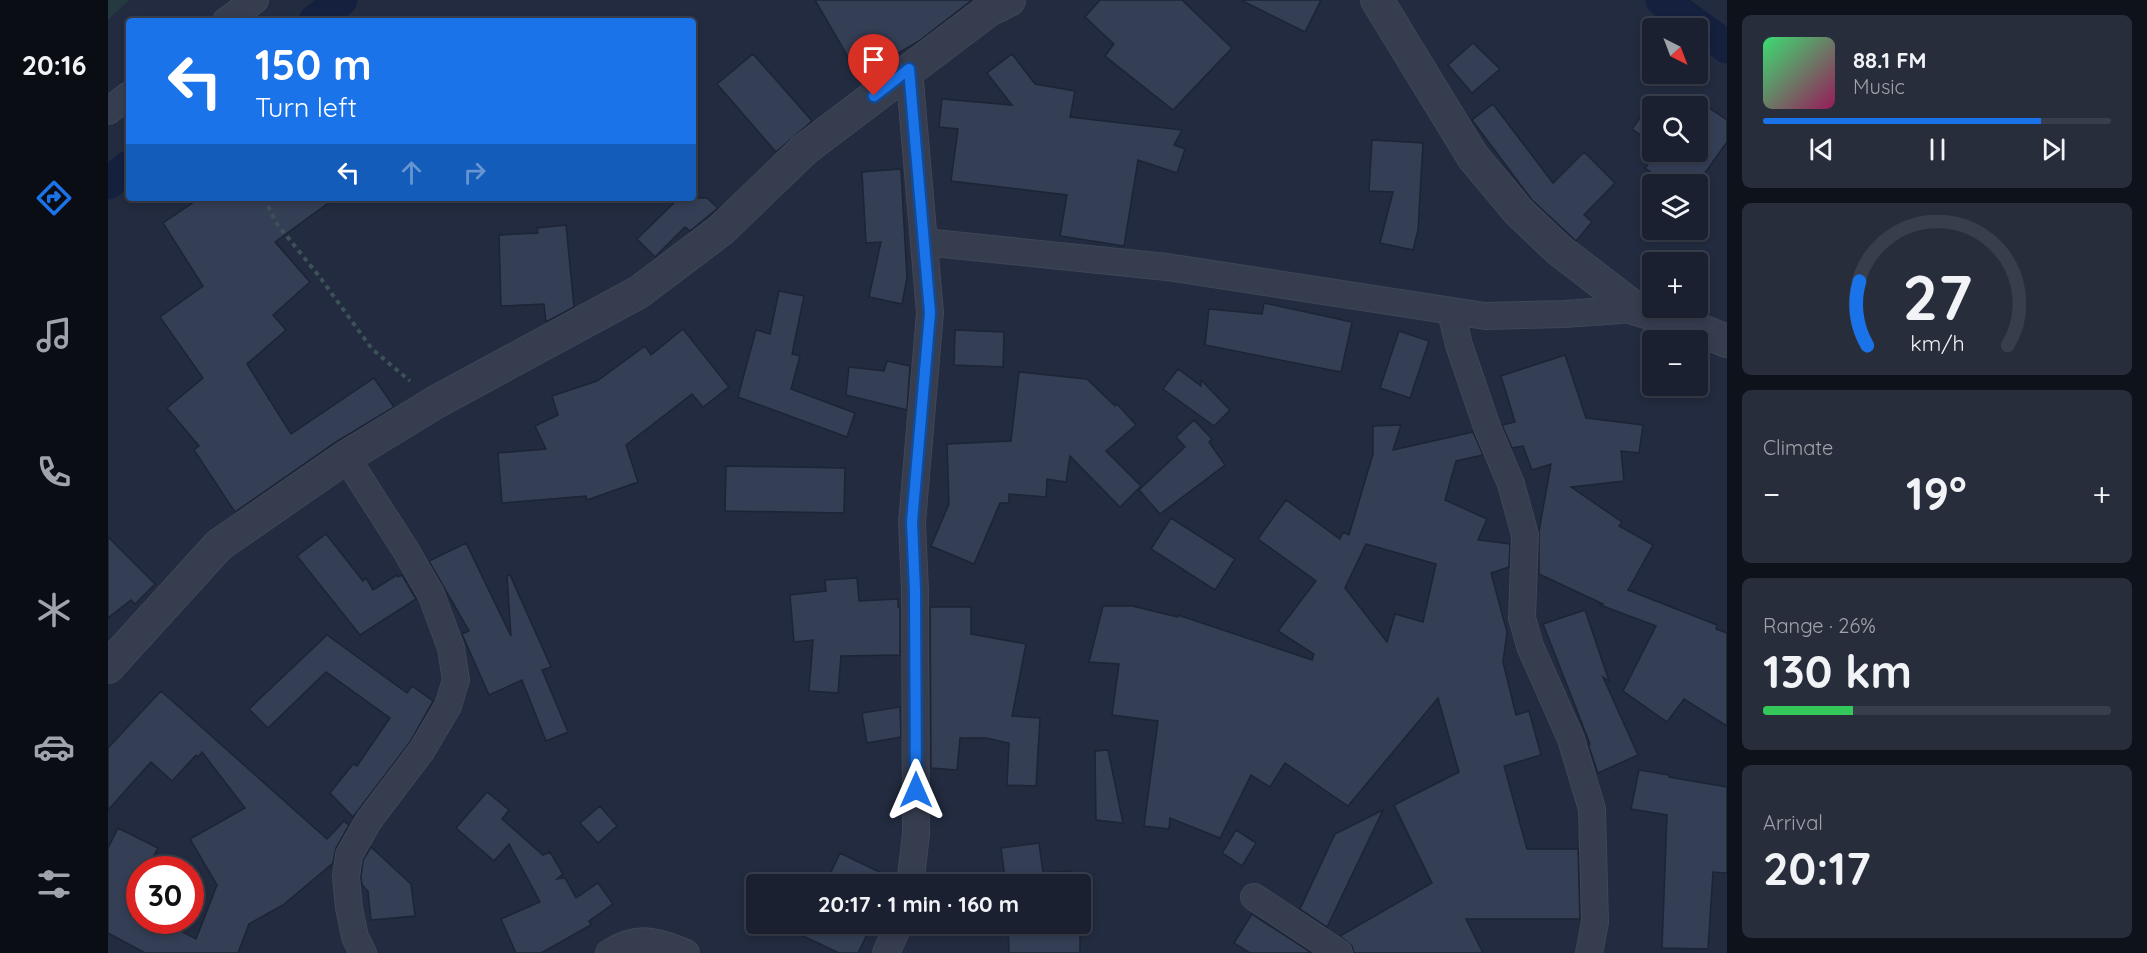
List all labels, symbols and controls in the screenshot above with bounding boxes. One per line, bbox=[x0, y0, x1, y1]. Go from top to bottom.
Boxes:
north arrow bbox=[1642, 18, 1708, 84]
map controls bbox=[1642, 18, 1708, 396]
pin bbox=[848, 34, 899, 96]
text: 150 m bbox=[255, 38, 372, 91]
icon: left bbox=[156, 42, 234, 120]
icon: arrive bbox=[857, 43, 890, 76]
text: 88.1 FM bbox=[1853, 46, 1927, 74]
text: 20:16 bbox=[22, 48, 86, 82]
text: Music bbox=[1853, 74, 1905, 99]
text: Turn left bbox=[255, 90, 357, 124]
button: search bbox=[1642, 96, 1708, 162]
icon: previous bbox=[1805, 133, 1838, 166]
icon: pause bbox=[1921, 133, 1954, 166]
icon: next bbox=[2037, 133, 2070, 166]
icon: left bbox=[332, 156, 365, 189]
icon: ahead bbox=[395, 156, 428, 189]
icon: right bbox=[458, 156, 491, 189]
button: layers bbox=[1642, 174, 1708, 240]
icon: directions bbox=[33, 177, 75, 219]
button: + bbox=[1642, 252, 1708, 318]
text: 27 bbox=[1902, 258, 1972, 336]
icon: music bbox=[33, 314, 75, 356]
button: − bbox=[1642, 330, 1708, 396]
text: km/h bbox=[1910, 330, 1964, 356]
text: Climate bbox=[1763, 435, 1833, 460]
icon: phone bbox=[33, 451, 75, 493]
text: 19° bbox=[1906, 465, 1967, 521]
text: − bbox=[1763, 473, 1780, 514]
text: + bbox=[2092, 473, 2111, 514]
icon: climate bbox=[33, 589, 75, 631]
text: Range · 26% bbox=[1763, 613, 1876, 638]
text: 130 km bbox=[1763, 643, 1912, 699]
icon: car bbox=[33, 726, 75, 768]
position arrow bbox=[884, 758, 948, 822]
text: Arrival bbox=[1763, 810, 1823, 835]
text: 20:17 bbox=[1763, 840, 1871, 896]
speed limit sign: 30 bbox=[126, 856, 204, 934]
icon: filters bbox=[33, 863, 75, 905]
text: 20:17 · 1 min · 160 m bbox=[818, 890, 1019, 918]

